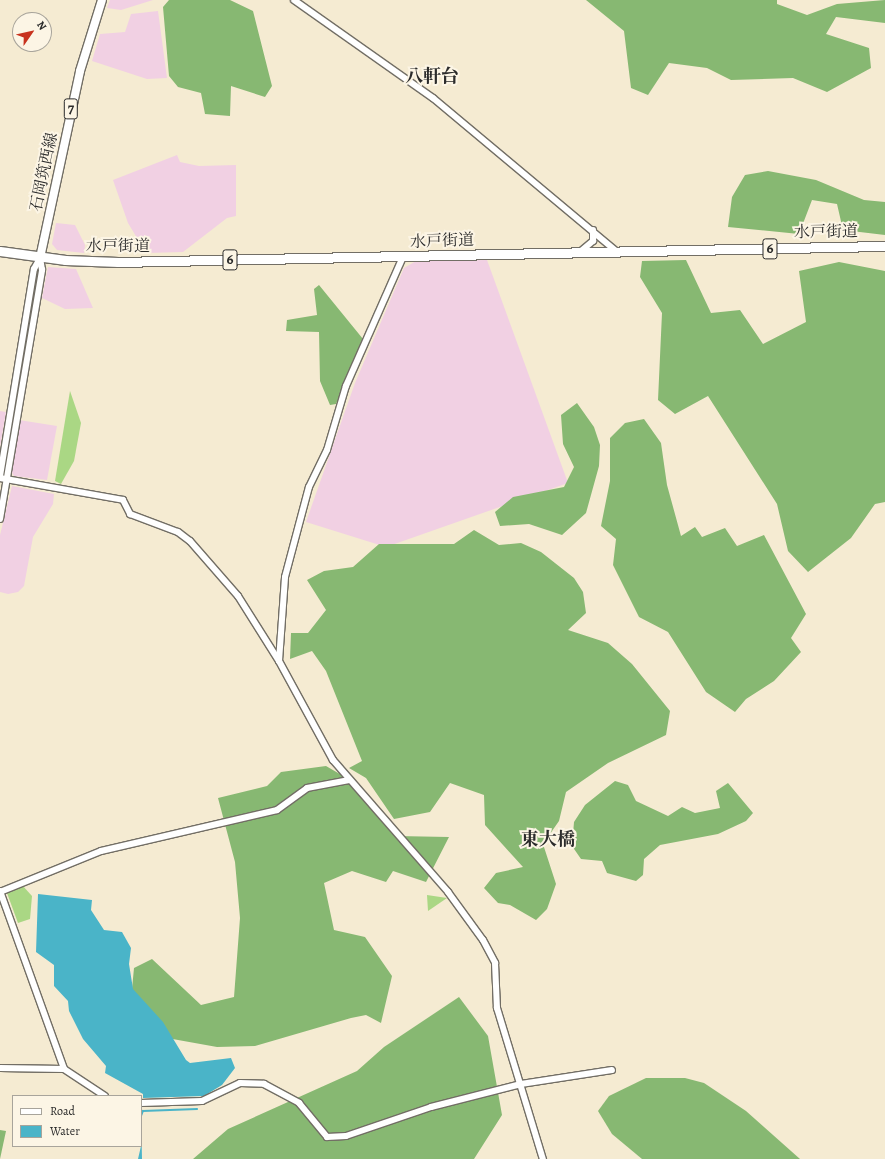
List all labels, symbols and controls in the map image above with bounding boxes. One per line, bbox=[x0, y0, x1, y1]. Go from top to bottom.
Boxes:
north arrow bbox=[12, 12, 52, 52]
text: N bbox=[33, 18, 50, 33]
district label: 八軒台 bbox=[405, 65, 459, 87]
road number: 7 bbox=[63, 96, 79, 122]
street label: 石岡筑西線 bbox=[26, 131, 62, 213]
street label: 水戸街道 bbox=[794, 222, 858, 242]
street label: 水戸街道 bbox=[410, 230, 474, 252]
street label: 水戸街道 bbox=[86, 236, 150, 256]
road number: 6 bbox=[762, 236, 778, 262]
road number: 6 bbox=[222, 247, 238, 273]
district label: 東大橋 bbox=[521, 828, 575, 850]
legend bbox=[12, 1095, 142, 1147]
text: Road bbox=[50, 1103, 75, 1119]
text: Water bbox=[50, 1123, 80, 1139]

